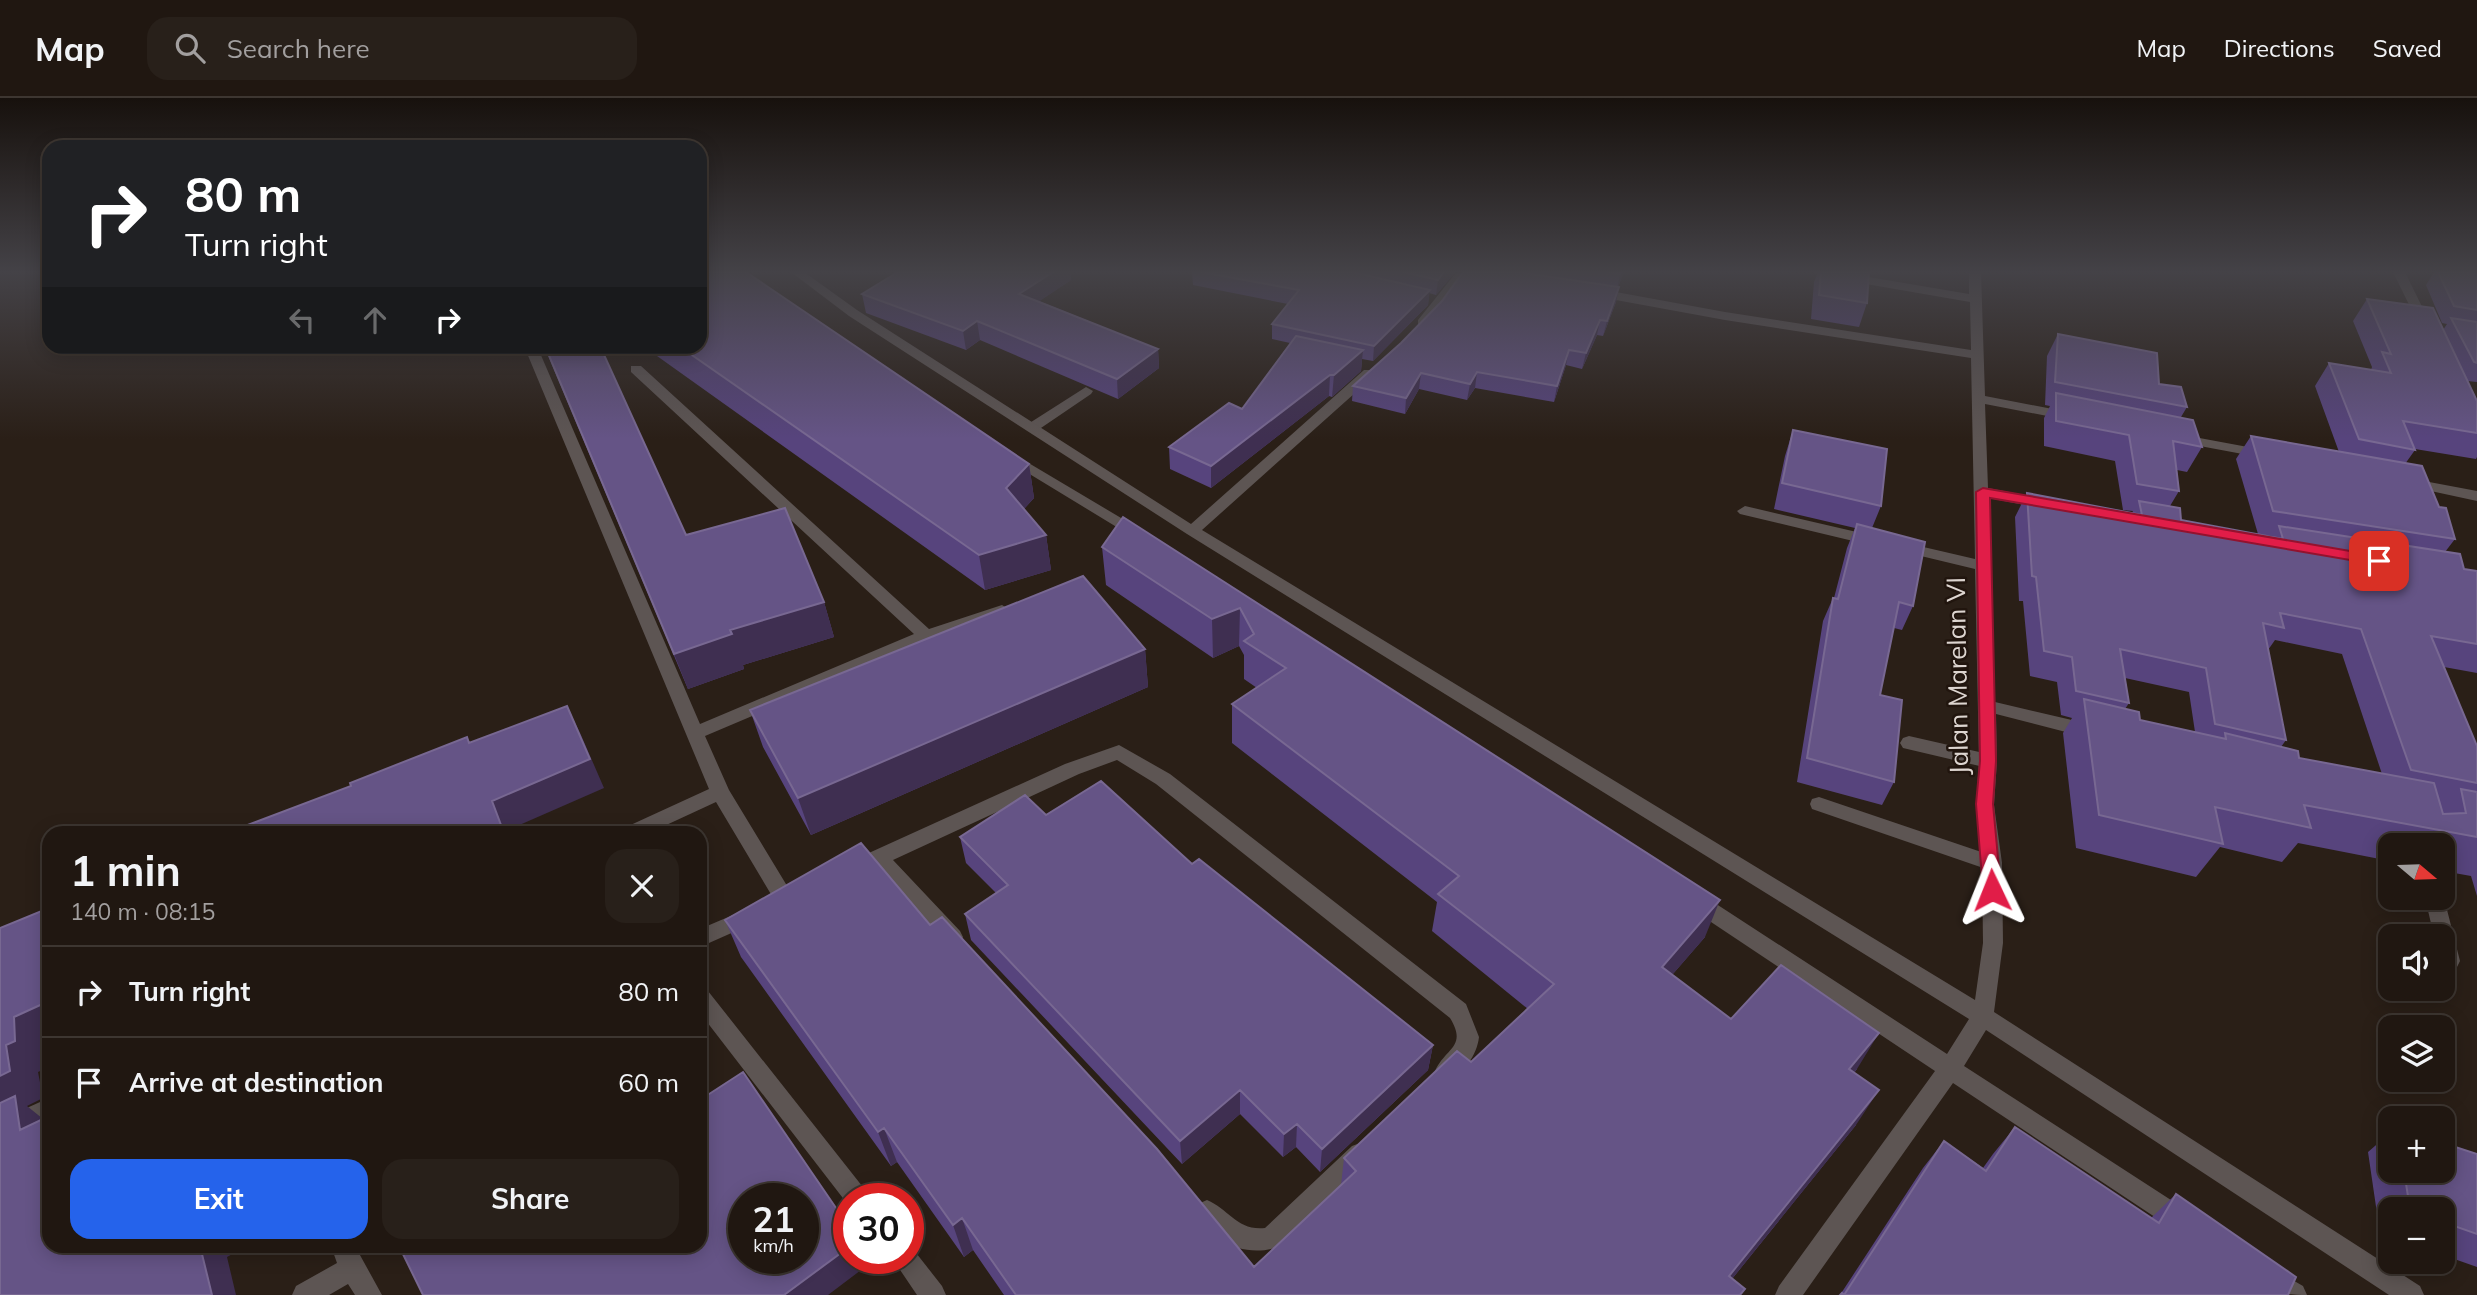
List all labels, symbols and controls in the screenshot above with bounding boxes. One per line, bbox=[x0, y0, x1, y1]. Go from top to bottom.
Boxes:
search box bbox=[147, 17, 637, 80]
text: Map bbox=[35, 28, 105, 69]
icon: search bbox=[171, 29, 209, 67]
text: Search here bbox=[227, 32, 370, 65]
text: Map bbox=[2136, 33, 2186, 63]
text: Directions bbox=[2224, 33, 2335, 63]
text: Saved bbox=[2373, 33, 2442, 63]
text: 80 m bbox=[185, 163, 301, 224]
icon: right bbox=[70, 168, 161, 259]
text: Turn right bbox=[185, 224, 328, 264]
icon: left bbox=[283, 301, 321, 339]
icon: ahead bbox=[356, 301, 394, 339]
icon: right bbox=[429, 301, 467, 339]
pin bbox=[2349, 531, 2409, 591]
icon: arrive bbox=[2360, 542, 2398, 580]
street label: Jalan Marelan VI bbox=[1939, 577, 1975, 775]
north arrow bbox=[2378, 833, 2455, 910]
map controls bbox=[2378, 833, 2455, 1274]
text: 1 min bbox=[70, 844, 181, 897]
button: close bbox=[605, 849, 679, 923]
position arrow bbox=[1955, 853, 2029, 927]
text: 140 m · 08:15 bbox=[70, 897, 215, 926]
button: sound bbox=[2378, 924, 2455, 1001]
icon: right bbox=[70, 973, 108, 1011]
text: Turn right bbox=[129, 975, 250, 1008]
text: 80 m bbox=[618, 975, 679, 1008]
button: layers bbox=[2378, 1015, 2455, 1092]
icon: arrive bbox=[70, 1064, 108, 1102]
text: Arrive at destination bbox=[129, 1066, 384, 1099]
text: 60 m bbox=[618, 1066, 679, 1099]
button: + bbox=[2378, 1106, 2455, 1183]
button: Exit bbox=[70, 1159, 368, 1239]
button: Share bbox=[382, 1159, 679, 1239]
speed limit sign: 30 bbox=[833, 1183, 924, 1274]
text: 21 bbox=[752, 1197, 795, 1241]
button: − bbox=[2378, 1197, 2455, 1274]
text: km/h bbox=[753, 1234, 794, 1257]

